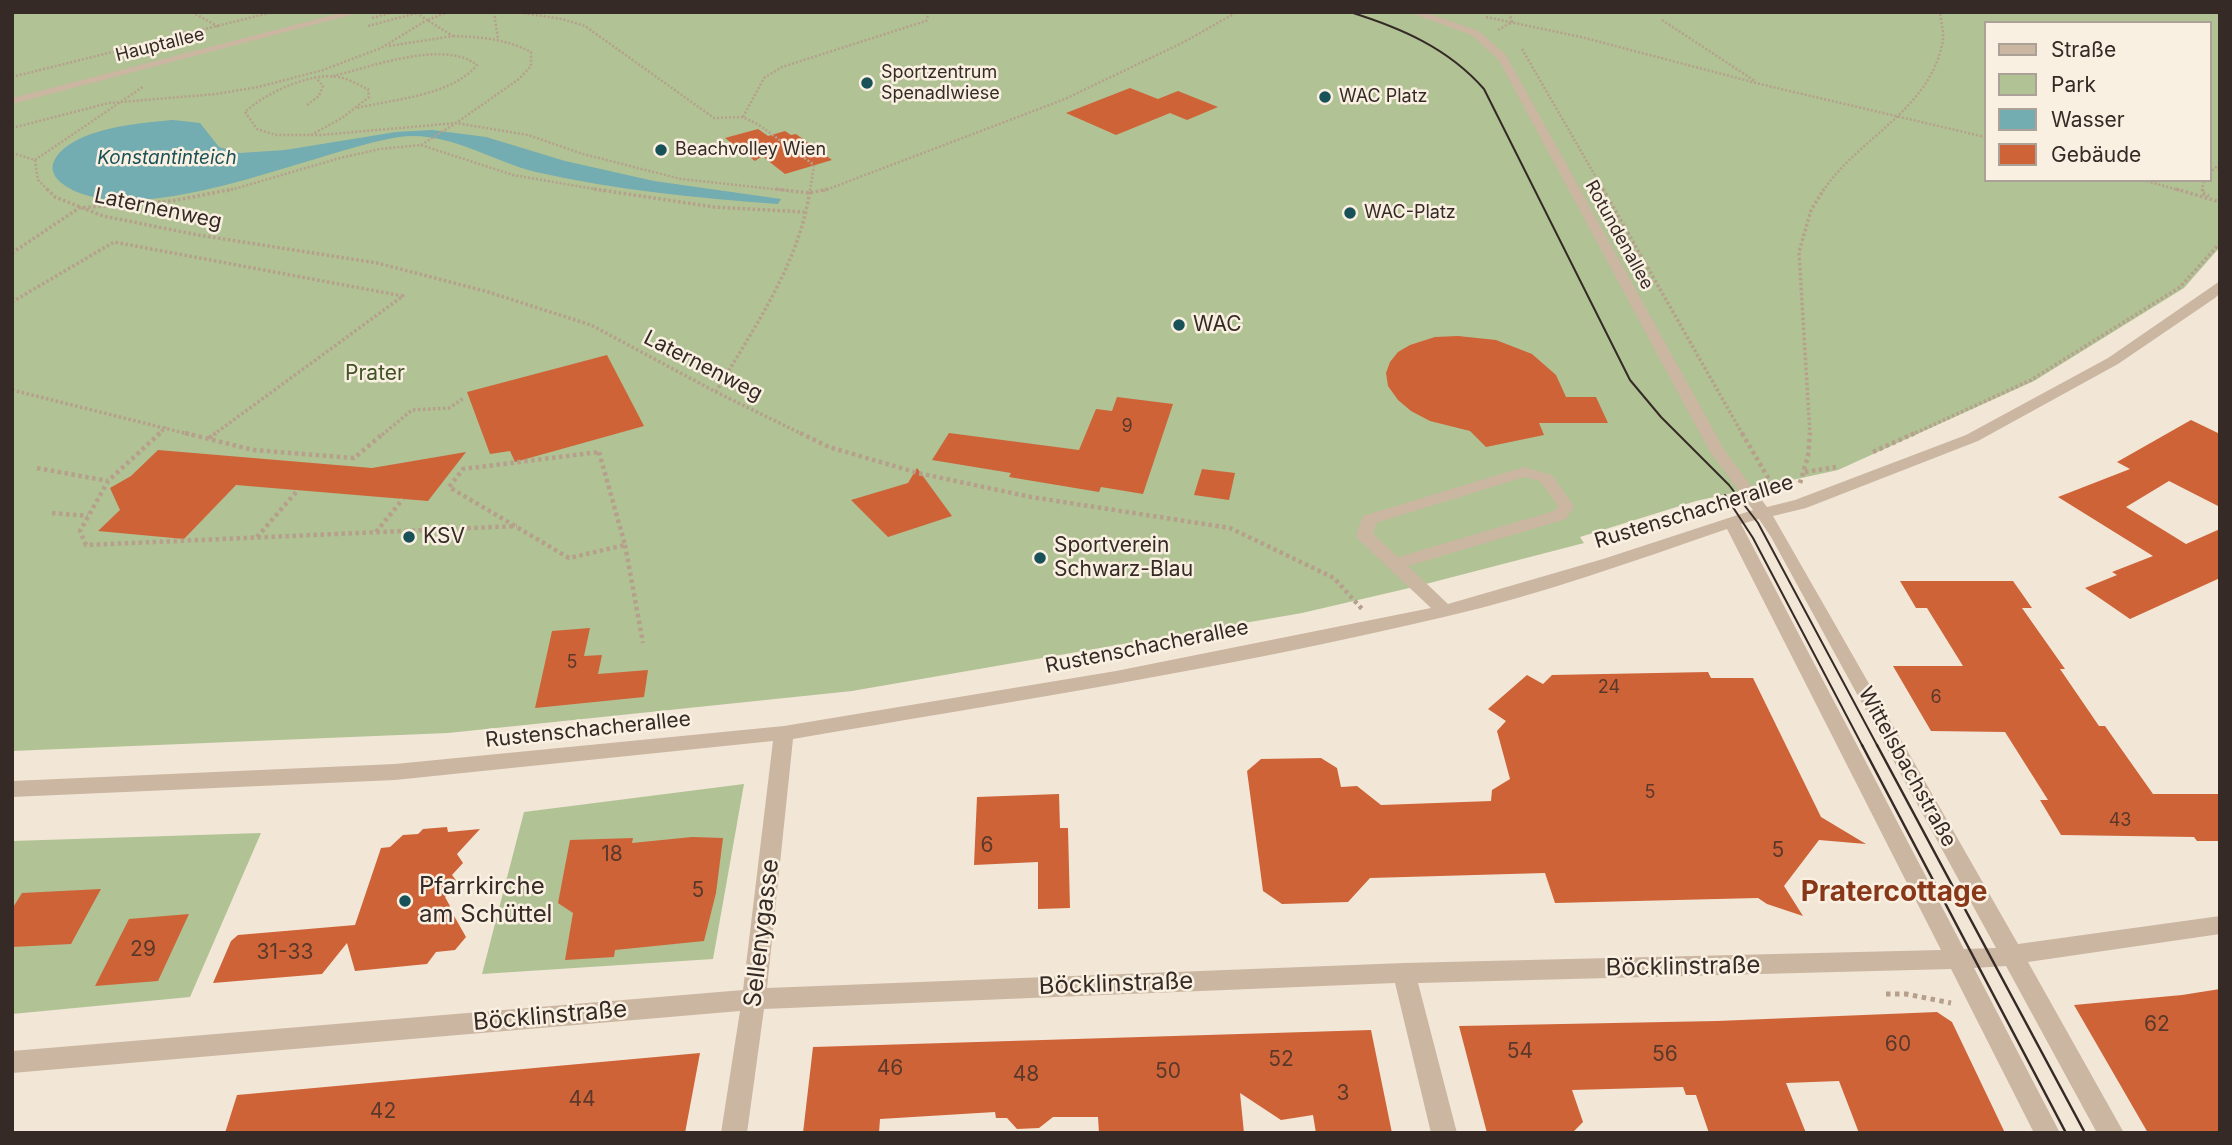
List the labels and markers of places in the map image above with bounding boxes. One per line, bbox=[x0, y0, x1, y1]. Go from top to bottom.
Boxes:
place label: Sportzentrum Spenadlwiese bbox=[881, 62, 1000, 104]
marker: Sportzentrum Spenadlwiese bbox=[859, 75, 875, 91]
place label: WAC Platz bbox=[1339, 86, 1428, 108]
marker: WAC Platz bbox=[1317, 89, 1333, 105]
place label: Beachvolley Wien bbox=[675, 139, 826, 161]
marker: Beachvolley Wien bbox=[653, 142, 669, 158]
place label: WAC-Platz bbox=[1364, 202, 1456, 224]
marker: WAC-Platz bbox=[1342, 205, 1358, 221]
place label: WAC bbox=[1193, 312, 1242, 338]
marker: WAC bbox=[1171, 317, 1187, 333]
place label: KSV bbox=[423, 524, 465, 550]
marker: KSV bbox=[401, 529, 417, 545]
place label: Sportverein Schwarz-Blau bbox=[1054, 533, 1193, 583]
marker: Sportverein Schwarz-Blau bbox=[1032, 550, 1048, 566]
place label: Pfarrkirche am Schüttel bbox=[419, 873, 552, 929]
marker: Pfarrkirche am Schüttel bbox=[397, 893, 413, 909]

